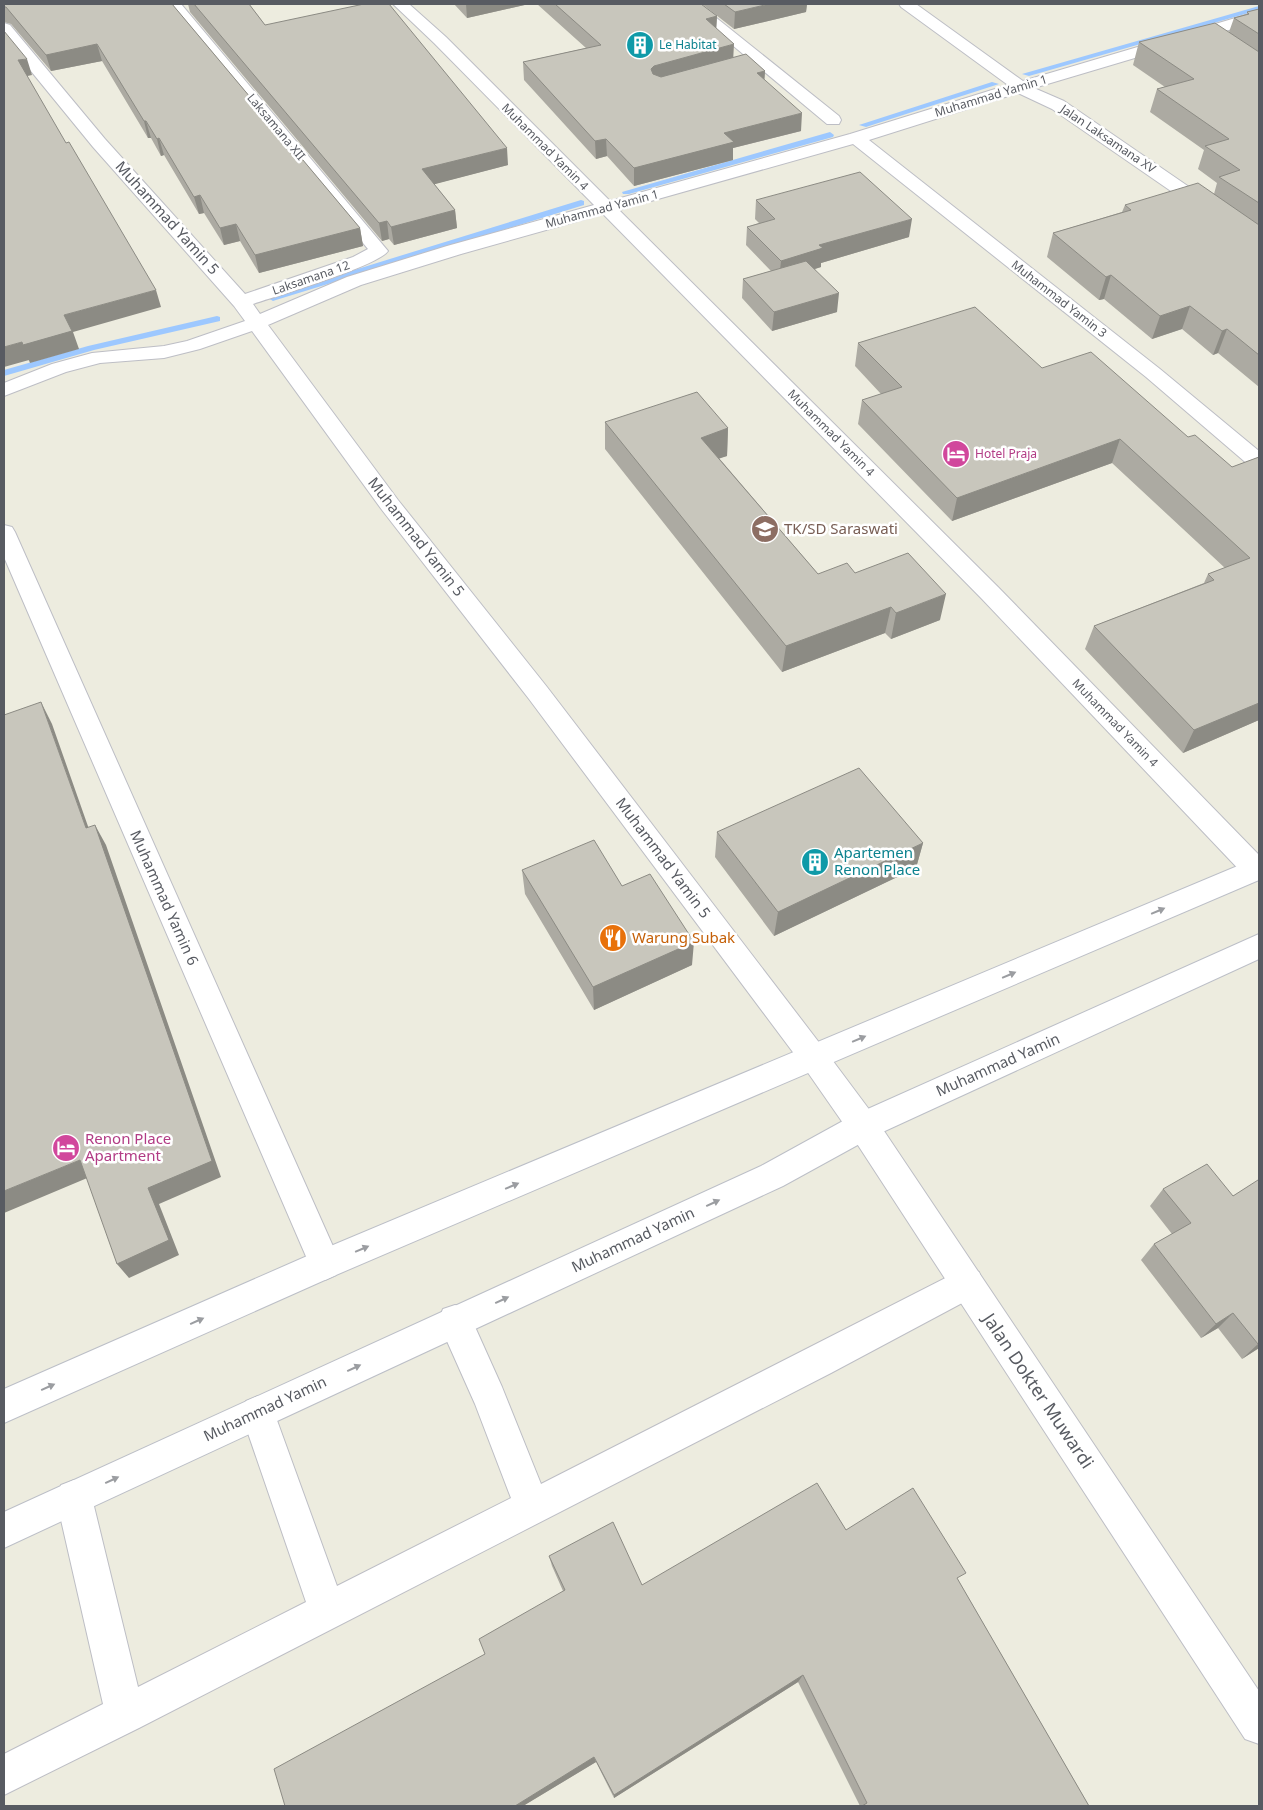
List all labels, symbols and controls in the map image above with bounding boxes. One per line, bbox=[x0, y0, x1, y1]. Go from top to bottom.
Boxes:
building icon: Le Habitat bbox=[625, 30, 655, 60]
place label: Le Habitat bbox=[659, 36, 717, 53]
street label: Muhammad Yamin 1 bbox=[933, 70, 1049, 121]
street label: Laksamana XII bbox=[243, 90, 309, 164]
street label: Muhammad Yamin 4 bbox=[498, 99, 593, 194]
street label: Jalan Laksamana XV bbox=[1056, 100, 1160, 177]
street label: Muhammad Yamin 5 bbox=[111, 156, 224, 278]
street label: Muhammad Yamin 1 bbox=[543, 185, 660, 232]
street label: Laksamana 12 bbox=[270, 256, 352, 299]
street label: Muhammad Yamin 3 bbox=[1008, 256, 1111, 341]
street label: Muhammad Yamin 4 bbox=[784, 385, 879, 480]
hotel icon: Hotel Praja bbox=[941, 439, 971, 469]
place label: Hotel Praja bbox=[975, 445, 1037, 462]
street label: Muhammad Yamin 5 bbox=[364, 473, 470, 600]
school or university icon: TK/SD Saraswati bbox=[750, 514, 780, 544]
place label: TK/SD Saraswati bbox=[784, 518, 898, 538]
street label: Muhammad Yamin 4 bbox=[1069, 675, 1162, 771]
street label: Muhammad Yamin 5 bbox=[612, 793, 716, 922]
street label: Muhammad Yamin 6 bbox=[126, 827, 204, 968]
place label: Apartemen Renon Place bbox=[834, 842, 920, 879]
building icon: Apartemen Renon Place bbox=[800, 847, 830, 877]
one-way arrow bbox=[1151, 907, 1165, 915]
restaurant icon: Warung Subak bbox=[598, 923, 628, 953]
place label: Warung Subak bbox=[632, 927, 735, 947]
one-way arrow bbox=[1001, 971, 1016, 979]
street label: Muhammad Yamin bbox=[933, 1028, 1063, 1100]
one-way arrow bbox=[852, 1035, 867, 1043]
place label: Renon Place Apartment bbox=[85, 1128, 171, 1165]
hotel icon: Renon Place Apartment bbox=[51, 1133, 81, 1163]
one-way arrow bbox=[505, 1181, 519, 1189]
one-way arrow bbox=[706, 1199, 720, 1207]
street label: Muhammad Yamin bbox=[568, 1202, 697, 1276]
one-way arrow bbox=[355, 1245, 370, 1253]
one-way arrow bbox=[495, 1295, 509, 1303]
street label: Jalan Dokter Muwardi bbox=[977, 1306, 1100, 1473]
one-way arrow bbox=[190, 1317, 204, 1325]
one-way arrow bbox=[347, 1364, 361, 1372]
street label: Muhammad Yamin bbox=[200, 1371, 329, 1445]
one-way arrow bbox=[41, 1382, 55, 1390]
one-way arrow bbox=[105, 1476, 119, 1484]

